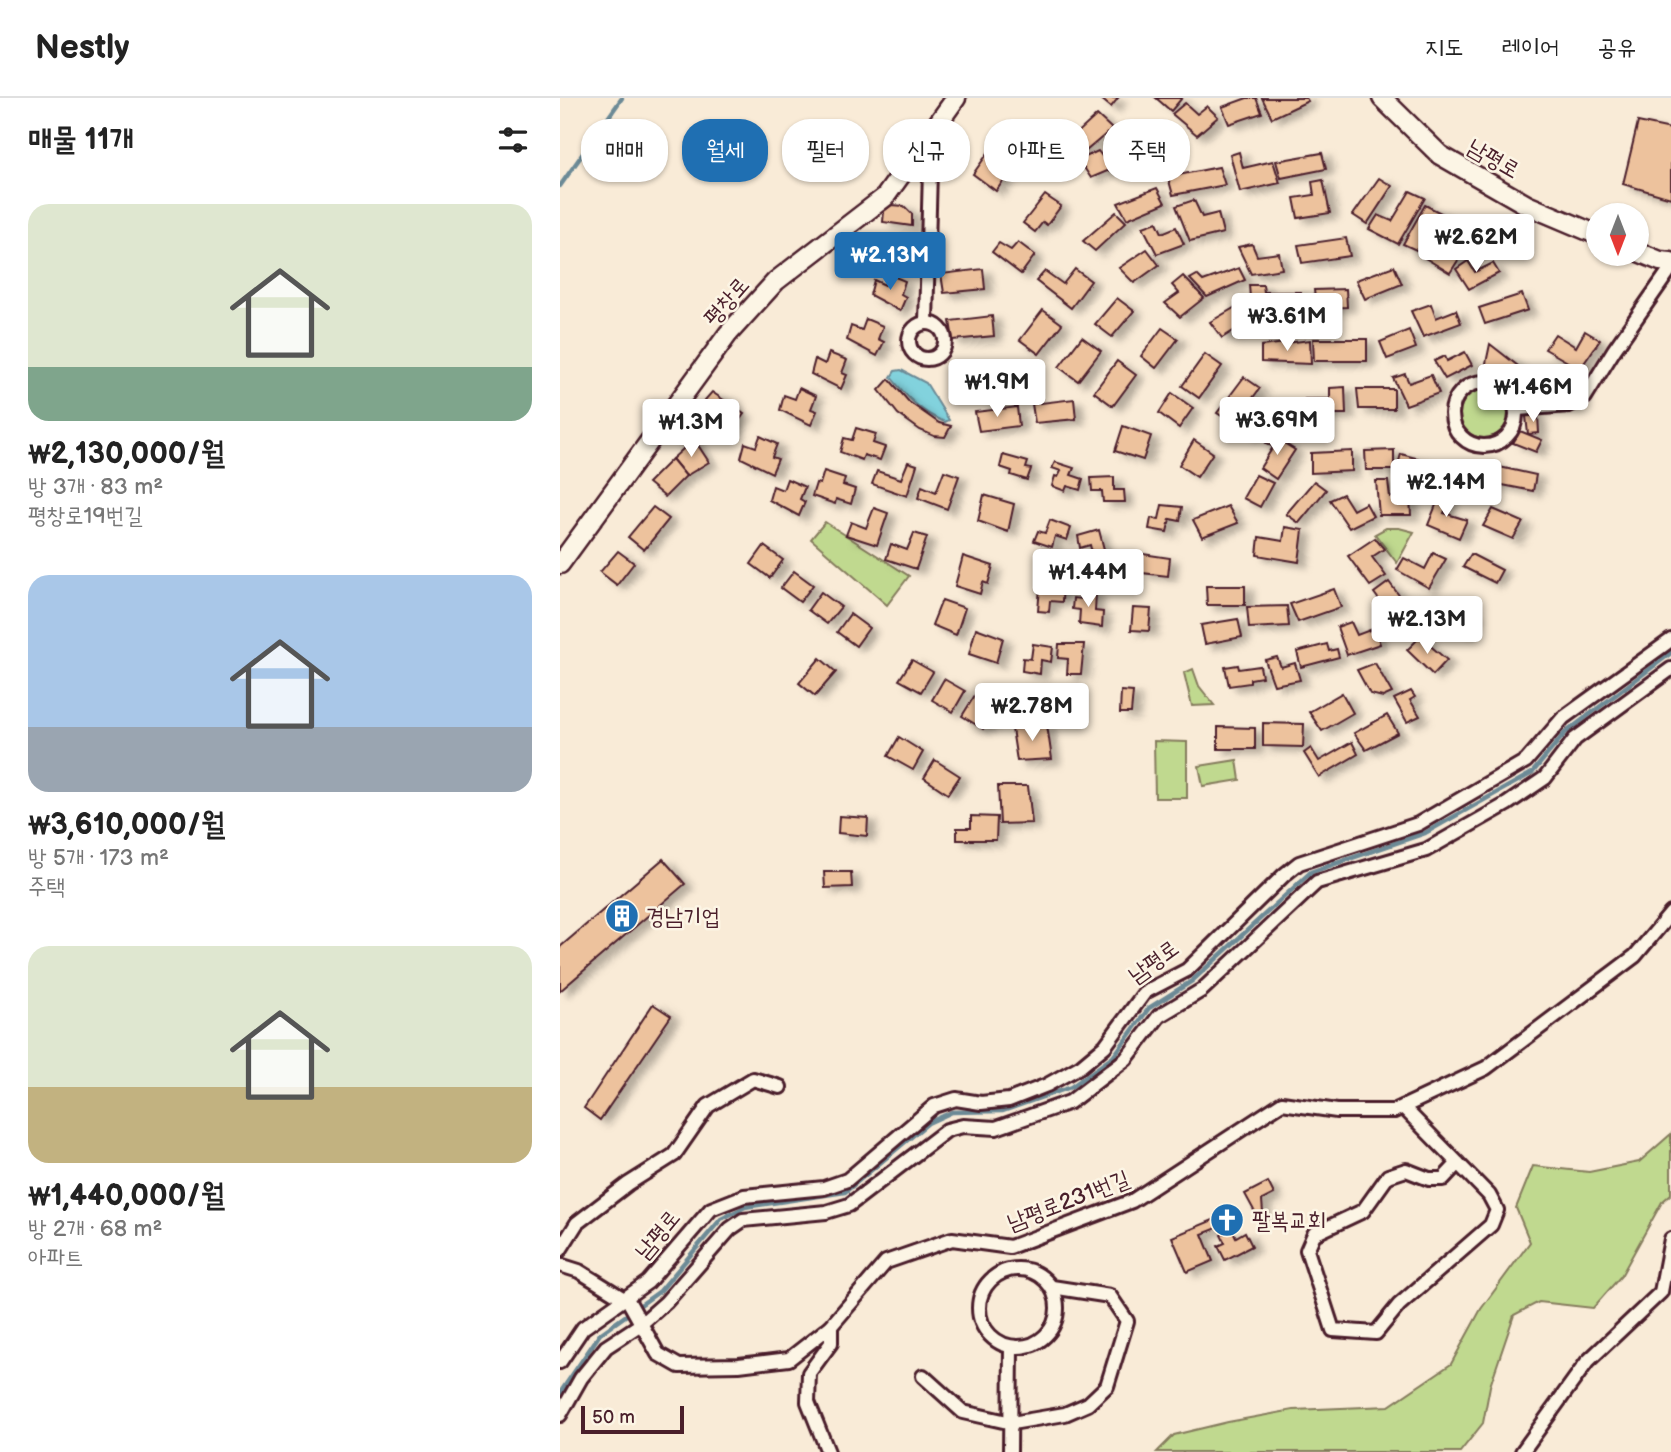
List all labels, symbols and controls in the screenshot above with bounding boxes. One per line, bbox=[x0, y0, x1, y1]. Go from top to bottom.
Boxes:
text: Nestly bbox=[35, 28, 129, 68]
text: 지도 bbox=[1425, 33, 1463, 62]
text: 레이어 bbox=[1501, 33, 1559, 62]
text: 공유 bbox=[1597, 33, 1636, 62]
chip: 매매 bbox=[581, 119, 668, 182]
chip: 월세 bbox=[682, 119, 768, 182]
chip: 필터 bbox=[782, 119, 869, 182]
chip: 신규 bbox=[883, 119, 970, 182]
chip: 아파트 bbox=[984, 119, 1089, 182]
chip: 주택 bbox=[1103, 119, 1190, 182]
icon: filters bbox=[494, 121, 532, 159]
text: 매물 11개 bbox=[28, 122, 134, 158]
street label: 남평로 bbox=[1462, 133, 1525, 185]
north arrow bbox=[1586, 203, 1648, 266]
map controls bbox=[1586, 203, 1649, 266]
pin: ₩2.62M bbox=[1419, 214, 1533, 274]
text: ₩2.62M bbox=[1434, 223, 1518, 251]
pin: ₩2.13M bbox=[833, 232, 947, 292]
text: ₩2.13M bbox=[851, 241, 929, 269]
icon: home bbox=[217, 250, 343, 376]
street label: 평창로 bbox=[698, 272, 756, 332]
pin: ₩3.61M bbox=[1230, 294, 1344, 353]
text: ₩3.61M bbox=[1247, 302, 1327, 330]
pin: ₩1.9M bbox=[948, 360, 1046, 419]
pin: ₩1.46M bbox=[1476, 364, 1590, 424]
text: ₩1.9M bbox=[964, 368, 1030, 396]
text: ₩1.46M bbox=[1493, 373, 1573, 401]
pin: ₩3.69M bbox=[1220, 398, 1334, 457]
pin: ₩1.3M bbox=[642, 400, 740, 459]
text: ₩3.69M bbox=[1236, 406, 1318, 434]
text: ₩1.3M bbox=[658, 408, 724, 436]
text: ₩2,130,000/월 bbox=[28, 436, 225, 472]
pin: ₩2.14M bbox=[1389, 460, 1503, 519]
text: ₩2.14M bbox=[1406, 468, 1486, 496]
text: 방 3개 · 83 m² bbox=[28, 473, 163, 501]
text: 평창로19번길 bbox=[28, 502, 143, 530]
pin: ₩1.44M bbox=[1031, 550, 1145, 609]
text: ₩1.44M bbox=[1049, 558, 1127, 586]
pin: ₩2.13M bbox=[1370, 596, 1484, 656]
text: ₩2.13M bbox=[1388, 605, 1466, 633]
icon: home bbox=[217, 621, 343, 747]
pin: ₩2.78M bbox=[975, 684, 1089, 743]
text: ₩2.78M bbox=[991, 692, 1073, 720]
text: ₩3,610,000/월 bbox=[28, 807, 225, 843]
text: 방 5개 · 173 m² bbox=[28, 844, 169, 872]
text: 주택 bbox=[28, 873, 65, 901]
building icon: 경남기업 bbox=[603, 897, 641, 935]
place label: 경남기업 bbox=[646, 903, 720, 931]
street label: 남평로 bbox=[1123, 934, 1184, 989]
icon: home bbox=[217, 992, 343, 1118]
street label: 남평로231번길 bbox=[1003, 1165, 1133, 1237]
text: ₩1,440,000/월 bbox=[28, 1178, 225, 1214]
church icon: 팔복교회 bbox=[1208, 1201, 1246, 1239]
street label: 남평로 bbox=[629, 1204, 686, 1265]
place label: 팔복교회 bbox=[1252, 1207, 1326, 1235]
text: 방 2개 · 68 m² bbox=[28, 1215, 162, 1243]
text: 아파트 bbox=[28, 1244, 84, 1272]
scale bar bbox=[581, 1403, 684, 1435]
text: 50 m bbox=[592, 1406, 635, 1429]

